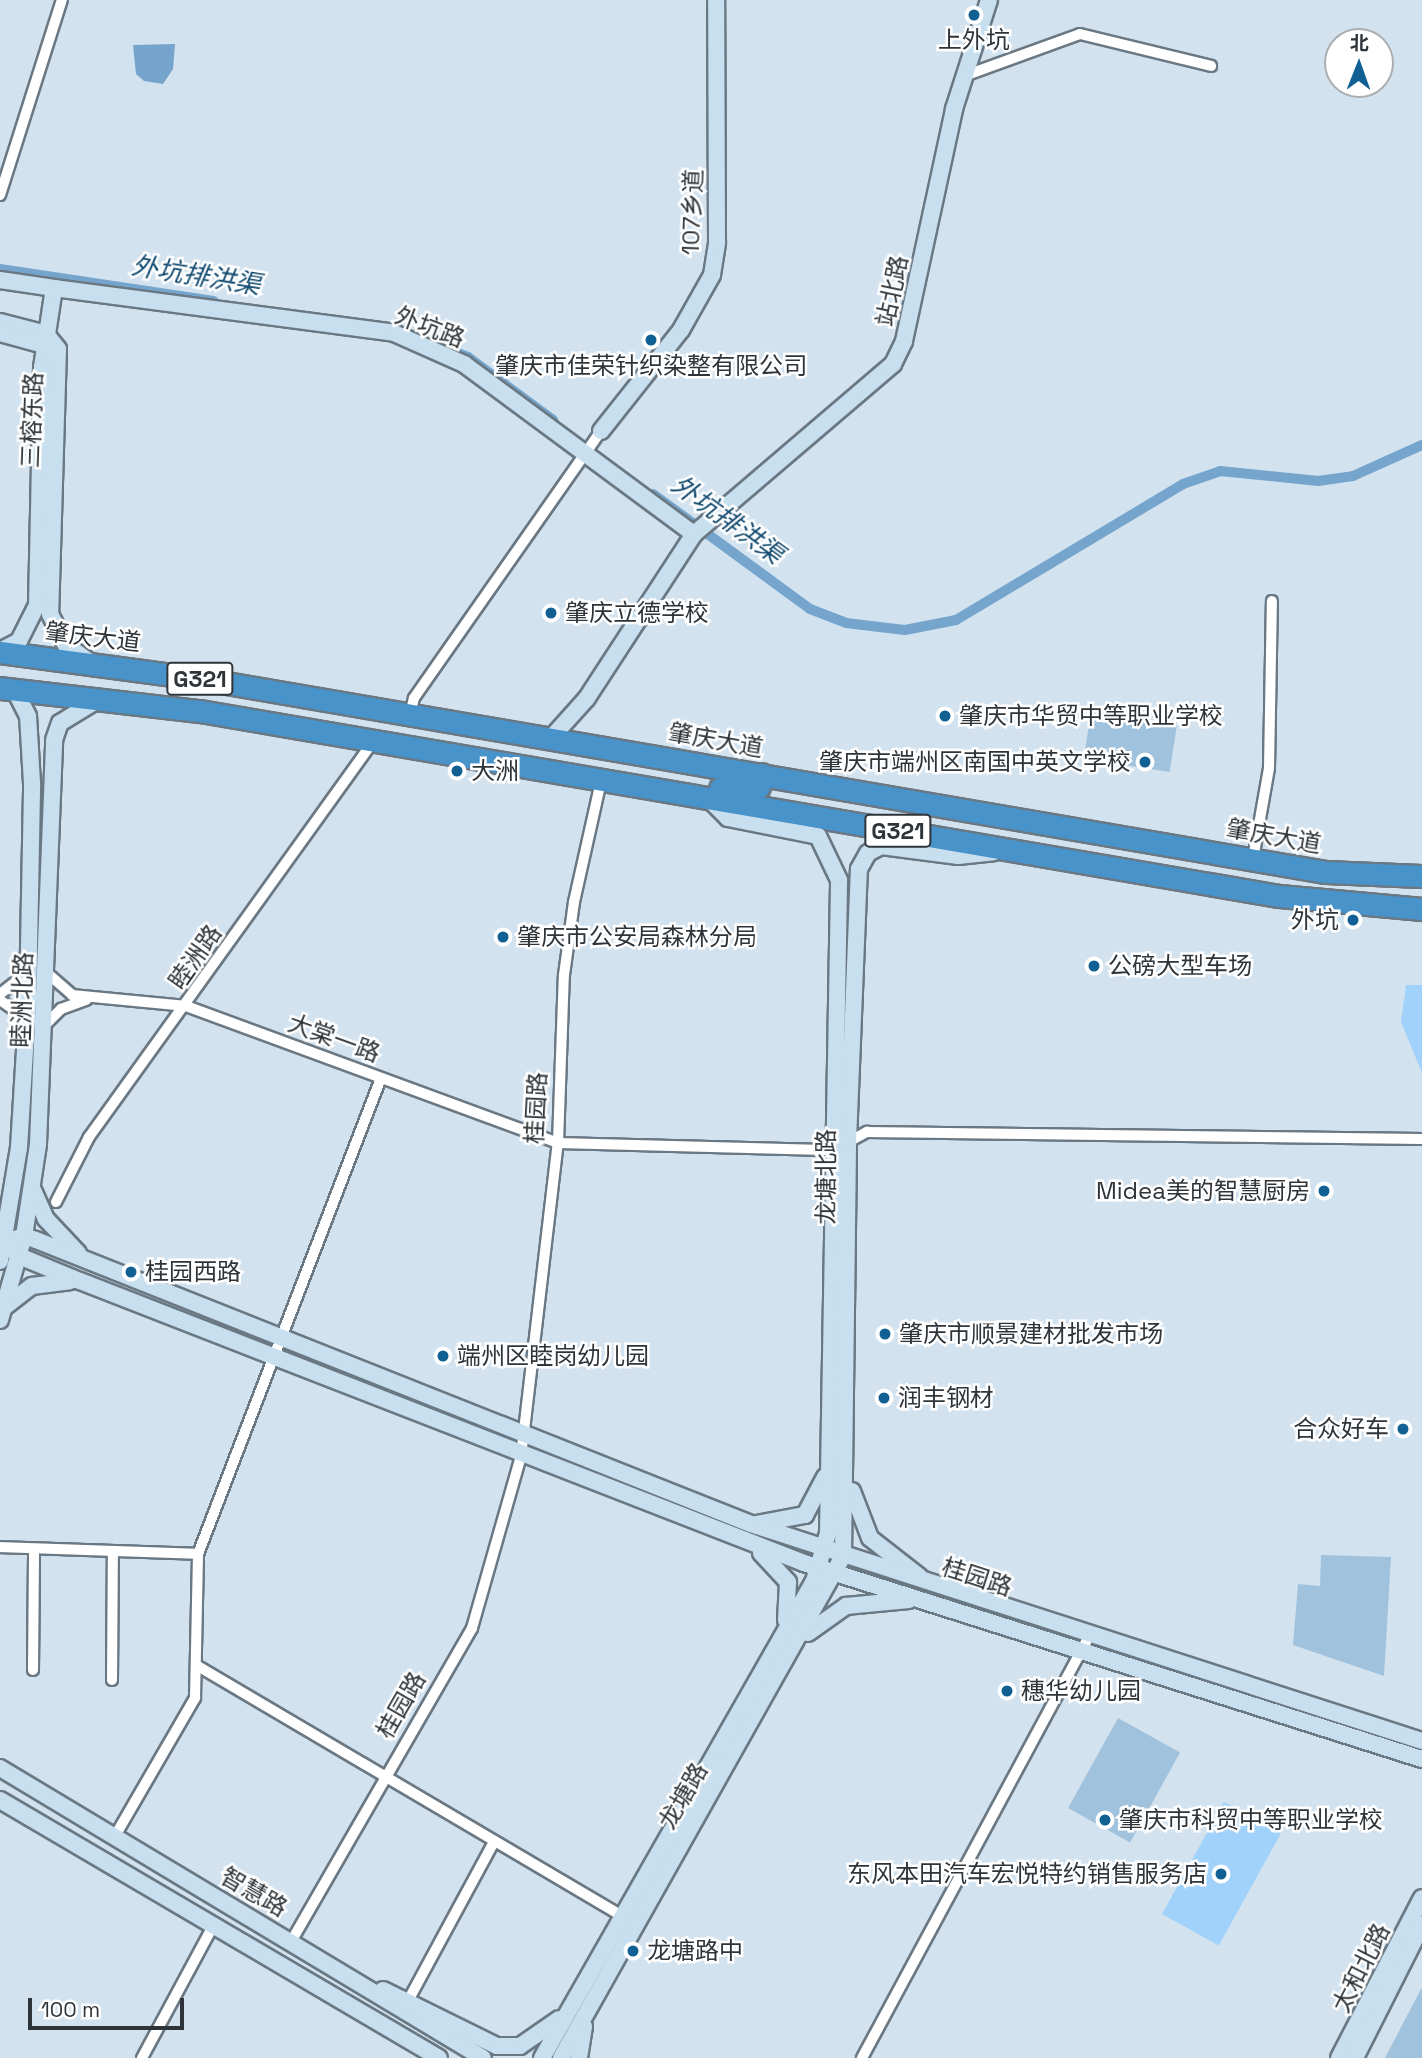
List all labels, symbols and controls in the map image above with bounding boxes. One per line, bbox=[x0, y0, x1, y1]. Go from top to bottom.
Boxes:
marker: 上外坑 bbox=[966, 7, 982, 23]
place label: 上外坑 bbox=[938, 26, 1010, 54]
north arrow bbox=[1324, 28, 1394, 98]
text: 北 bbox=[1350, 31, 1369, 56]
street label: 107乡道 bbox=[676, 168, 708, 256]
water label: 外坑排洪渠 bbox=[129, 250, 263, 302]
street label: 站北路 bbox=[870, 253, 914, 329]
street label: 外坑路 bbox=[391, 301, 469, 353]
marker: 肇庆市佳荣针织染整有限公司 bbox=[643, 332, 659, 348]
place label: 肇庆市佳荣针织染整有限公司 bbox=[495, 352, 807, 380]
street label: 三榕东路 bbox=[16, 372, 48, 468]
water label: 外坑排洪渠 bbox=[665, 469, 789, 571]
place label: 肇庆立德学校 bbox=[565, 599, 709, 627]
marker: 肇庆立德学校 bbox=[543, 605, 559, 621]
street label: 肇庆大道 bbox=[44, 617, 142, 657]
road number: G321 bbox=[165, 660, 235, 698]
place label: 肇庆市华贸中等职业学校 bbox=[959, 702, 1223, 730]
marker: 肇庆市华贸中等职业学校 bbox=[937, 708, 953, 724]
street label: 肇庆大道 bbox=[666, 717, 766, 763]
place label: 肇庆市端州区南国中英文学校 bbox=[819, 748, 1131, 776]
marker: 肇庆市端州区南国中英文学校 bbox=[1137, 754, 1153, 770]
place label: 大洲 bbox=[471, 757, 519, 785]
marker: 大洲 bbox=[449, 763, 465, 779]
road number: G321 bbox=[863, 811, 933, 850]
street label: 肇庆大道 bbox=[1224, 813, 1324, 859]
place label: 外坑 bbox=[1291, 906, 1339, 934]
marker: 外坑 bbox=[1345, 912, 1361, 928]
street label: 睦洲路 bbox=[163, 919, 227, 995]
place label: 肇庆市公安局森林分局 bbox=[517, 923, 757, 951]
marker: 肇庆市公安局森林分局 bbox=[495, 929, 511, 945]
street label: 睦洲北路 bbox=[6, 952, 38, 1048]
place label: 公磅大型车场 bbox=[1108, 952, 1252, 980]
marker: 公磅大型车场 bbox=[1086, 958, 1102, 974]
street label: 大棠一路 bbox=[284, 1008, 384, 1068]
street label: 桂园路 bbox=[520, 1071, 552, 1145]
street label: 龙塘北路 bbox=[812, 1129, 840, 1225]
place label: Midea美的智慧厨房 bbox=[1096, 1177, 1310, 1205]
marker: Midea美的智慧厨房 bbox=[1316, 1183, 1332, 1199]
place label: 桂园西路 bbox=[145, 1258, 241, 1286]
marker: 桂园西路 bbox=[123, 1264, 139, 1280]
place label: 肇庆市顺景建材批发市场 bbox=[899, 1320, 1163, 1348]
marker: 肇庆市顺景建材批发市场 bbox=[877, 1326, 893, 1342]
place label: 端州区睦岗幼儿园 bbox=[457, 1342, 649, 1370]
marker: 端州区睦岗幼儿园 bbox=[435, 1348, 451, 1364]
place label: 润丰钢材 bbox=[898, 1384, 994, 1412]
marker: 润丰钢材 bbox=[876, 1390, 892, 1406]
place label: 合众好车 bbox=[1293, 1415, 1389, 1443]
marker: 合众好车 bbox=[1395, 1421, 1411, 1437]
street label: 桂园路 bbox=[938, 1552, 1016, 1602]
street label: 桂园路 bbox=[371, 1667, 431, 1743]
place label: 穗华幼儿园 bbox=[1021, 1677, 1141, 1705]
marker: 穗华幼儿园 bbox=[999, 1683, 1015, 1699]
street label: 龙塘路 bbox=[653, 1758, 713, 1834]
place label: 肇庆市科贸中等职业学校 bbox=[1119, 1806, 1383, 1834]
marker: 肇庆市科贸中等职业学校 bbox=[1097, 1812, 1113, 1828]
place label: 东风本田汽车宏悦特约销售服务店 bbox=[847, 1860, 1207, 1888]
street label: 智慧路 bbox=[216, 1862, 292, 1922]
marker: 东风本田汽车宏悦特约销售服务店 bbox=[1213, 1866, 1229, 1882]
street label: 太和北路 bbox=[1326, 1919, 1396, 2017]
place label: 龙塘路中 bbox=[647, 1937, 743, 1965]
marker: 龙塘路中 bbox=[625, 1943, 641, 1959]
scale bar bbox=[32, 1984, 187, 2028]
text: 100 m bbox=[41, 1996, 100, 2023]

